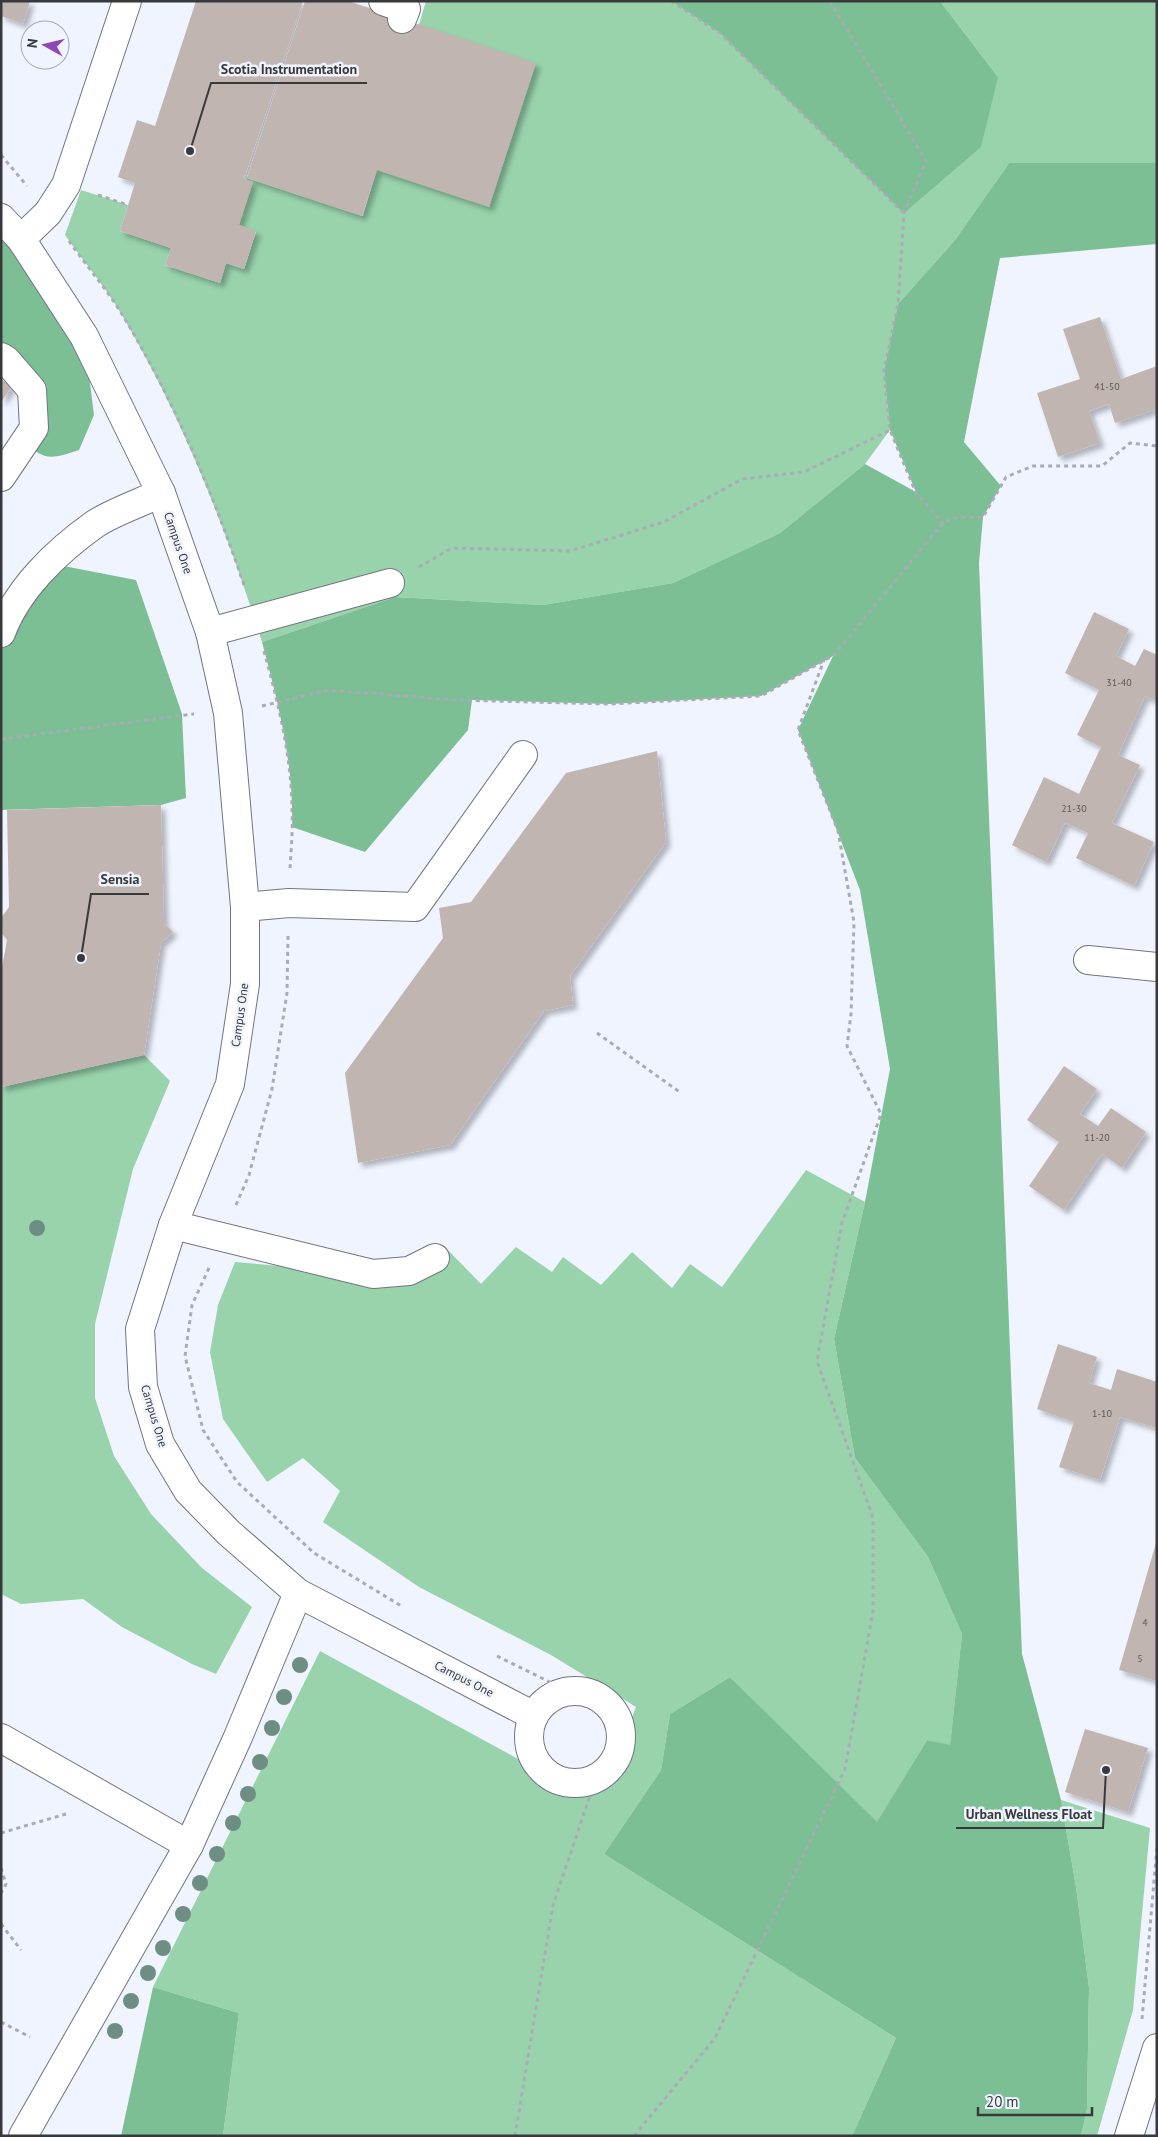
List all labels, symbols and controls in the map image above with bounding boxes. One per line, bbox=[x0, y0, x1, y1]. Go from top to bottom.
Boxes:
north arrow bbox=[20, 20, 70, 70]
text: N bbox=[23, 37, 42, 49]
callout: Scotia Instrumentation bbox=[211, 54, 367, 83]
text: Scotia Instrumentation bbox=[221, 60, 357, 78]
house number: 41-50 bbox=[1094, 380, 1120, 393]
street label: Campus One bbox=[161, 510, 196, 576]
house number: 31-40 bbox=[1106, 676, 1132, 689]
house number: 21-30 bbox=[1061, 802, 1087, 815]
callout: Sensia bbox=[91, 865, 149, 894]
text: Sensia bbox=[101, 870, 139, 888]
street label: Campus One bbox=[228, 982, 251, 1048]
house number: 11-20 bbox=[1084, 1131, 1110, 1144]
street label: Campus One bbox=[138, 1383, 171, 1449]
house number: 1-10 bbox=[1092, 1407, 1113, 1420]
house number: 4 bbox=[1142, 1616, 1148, 1629]
house number: 5 bbox=[1137, 1652, 1143, 1665]
street label: Campus One bbox=[432, 1657, 496, 1700]
callout: Urban Wellness Float bbox=[956, 1799, 1103, 1828]
text: Urban Wellness Float bbox=[966, 1805, 1092, 1823]
scale bar bbox=[978, 2084, 1092, 2116]
text: 20 m bbox=[986, 2092, 1019, 2111]

